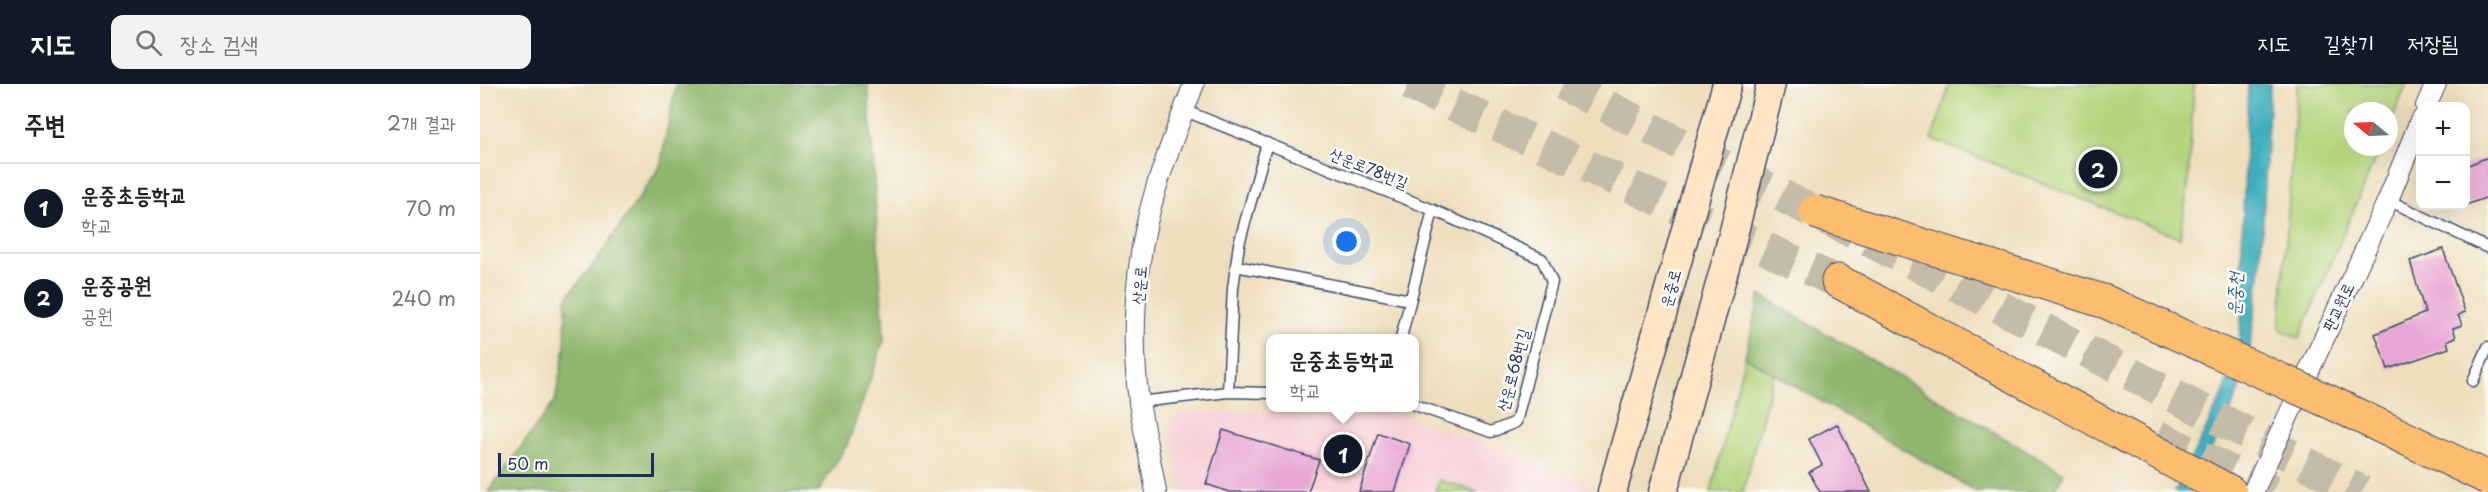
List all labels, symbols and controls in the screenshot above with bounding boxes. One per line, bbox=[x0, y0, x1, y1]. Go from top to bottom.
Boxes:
search box bbox=[111, 15, 531, 69]
text: 지도 bbox=[30, 21, 75, 64]
icon: search bbox=[132, 26, 165, 59]
text: 장소 검색 bbox=[180, 26, 258, 59]
text: 지도 bbox=[2257, 26, 2291, 58]
text: 길찾기 bbox=[2324, 26, 2374, 58]
text: 저장됨 bbox=[2407, 26, 2458, 58]
north arrow bbox=[2344, 102, 2398, 156]
map controls bbox=[2416, 102, 2470, 210]
button: + bbox=[2416, 102, 2470, 156]
text: 주변 bbox=[24, 104, 66, 143]
text: 2개 결과 bbox=[387, 108, 456, 138]
street label: 산운로78번길 bbox=[1326, 140, 1412, 194]
pin: 2 bbox=[2078, 146, 2118, 191]
button: − bbox=[2416, 156, 2470, 210]
text: 운중초등학교 bbox=[81, 177, 187, 210]
text: 1 bbox=[39, 193, 48, 223]
text: 70 m bbox=[406, 193, 456, 223]
text: 학교 bbox=[81, 210, 113, 240]
your location bbox=[1332, 227, 1361, 256]
street label: 산운로 bbox=[1124, 265, 1152, 305]
street label: 운중로 bbox=[1652, 266, 1686, 310]
text: 운중공원 bbox=[81, 267, 152, 300]
water label: 운중천 bbox=[2219, 270, 2248, 316]
street label: 판교원로 bbox=[2315, 278, 2359, 335]
text: 2 bbox=[36, 283, 51, 313]
text: 240 m bbox=[391, 283, 456, 313]
text: 공원 bbox=[81, 300, 113, 330]
street label: 산운로68번길 bbox=[1489, 325, 1535, 414]
popup bbox=[1266, 334, 1419, 412]
text: 운중초등학교 bbox=[1289, 342, 1396, 375]
text: 학교 bbox=[1289, 375, 1322, 405]
pin: 1 bbox=[1324, 432, 1362, 476]
scale bar bbox=[498, 450, 654, 478]
text: 50 m bbox=[507, 451, 548, 475]

